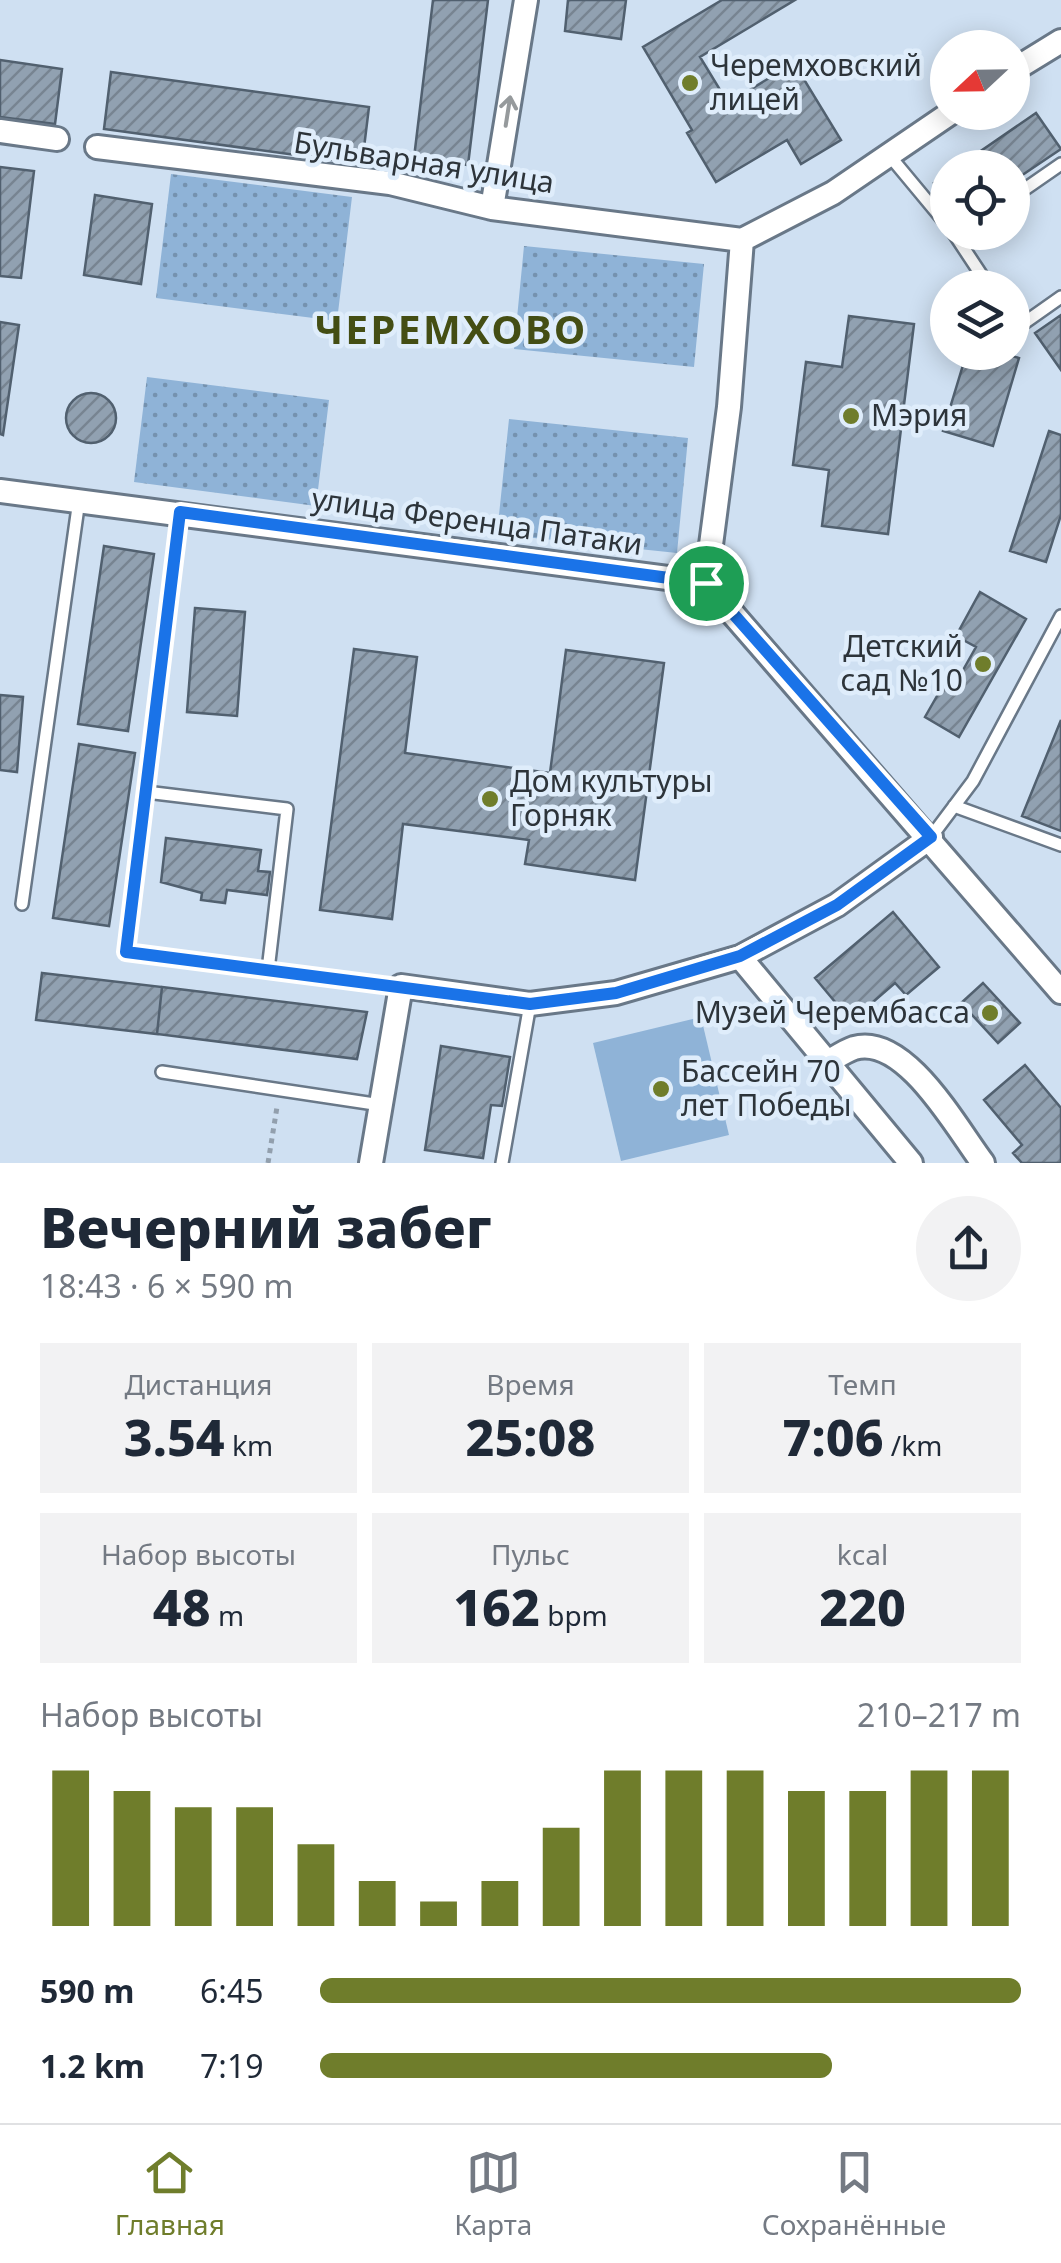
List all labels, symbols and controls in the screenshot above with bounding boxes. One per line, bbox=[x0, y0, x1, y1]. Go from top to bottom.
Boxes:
north arrow bbox=[930, 30, 1030, 130]
map controls bbox=[930, 30, 1030, 370]
place label: Черемховский лицей bbox=[710, 44, 922, 119]
marker: Черемховский лицей bbox=[679, 72, 701, 94]
one-way arrow bbox=[499, 96, 517, 128]
street label: Бульварная улица bbox=[291, 121, 557, 202]
button: locate bbox=[930, 150, 1030, 250]
button: layers bbox=[930, 270, 1030, 370]
district label: ЧЕРЕМХОВО bbox=[314, 301, 588, 356]
place label: Мэрия bbox=[871, 394, 967, 435]
marker: Мэрия bbox=[840, 405, 862, 427]
street label: улица Ференца Патаки bbox=[309, 477, 645, 564]
pin bbox=[664, 541, 749, 626]
icon: arrive bbox=[679, 556, 734, 611]
place label: Детский сад №10 bbox=[841, 625, 963, 700]
marker: Детский сад №10 bbox=[972, 653, 994, 675]
place label: Дом культуры Горняк bbox=[510, 760, 713, 835]
marker: Дом культуры Горняк bbox=[479, 788, 501, 810]
place label: Музей Черембасса bbox=[695, 991, 970, 1032]
marker: Музей Черембасса bbox=[979, 1002, 1001, 1024]
place label: Бассейн 70 лет Победы bbox=[681, 1050, 852, 1125]
marker: Бассейн 70 лет Победы bbox=[650, 1078, 672, 1100]
text: Вечерний забег bbox=[40, 1189, 491, 1264]
button: share bbox=[916, 1196, 1021, 1301]
text: 18:43 · 6 × 590 m bbox=[40, 1264, 293, 1307]
text: Дистанция bbox=[124, 1365, 273, 1403]
text: Время bbox=[486, 1365, 575, 1403]
text: Темп bbox=[828, 1365, 897, 1403]
text: 3.54 bbox=[124, 1403, 225, 1471]
text: 25:08 bbox=[466, 1403, 595, 1471]
text: 7:06 bbox=[783, 1403, 884, 1471]
text: km bbox=[225, 1426, 273, 1464]
text: /km bbox=[884, 1426, 942, 1464]
text: Набор высоты bbox=[101, 1535, 296, 1573]
text: Пульс bbox=[491, 1535, 570, 1573]
text: kcal bbox=[837, 1535, 888, 1573]
text: 48 bbox=[153, 1573, 211, 1641]
text: 162 bbox=[453, 1573, 540, 1641]
text: 220 bbox=[819, 1573, 906, 1641]
text: m bbox=[211, 1596, 244, 1634]
text: bpm bbox=[540, 1596, 608, 1634]
text: Набор высоты bbox=[40, 1693, 263, 1736]
text: 210–217 m bbox=[857, 1693, 1021, 1736]
text: 590 m bbox=[40, 1969, 134, 2012]
text: 6:45 bbox=[200, 1969, 264, 2012]
text: 1.2 km bbox=[40, 2044, 145, 2087]
text: 7:19 bbox=[200, 2044, 264, 2087]
tab: Главная bbox=[115, 2145, 225, 2243]
tab: Карта bbox=[454, 2145, 532, 2243]
tab: Сохранённые bbox=[762, 2145, 946, 2243]

